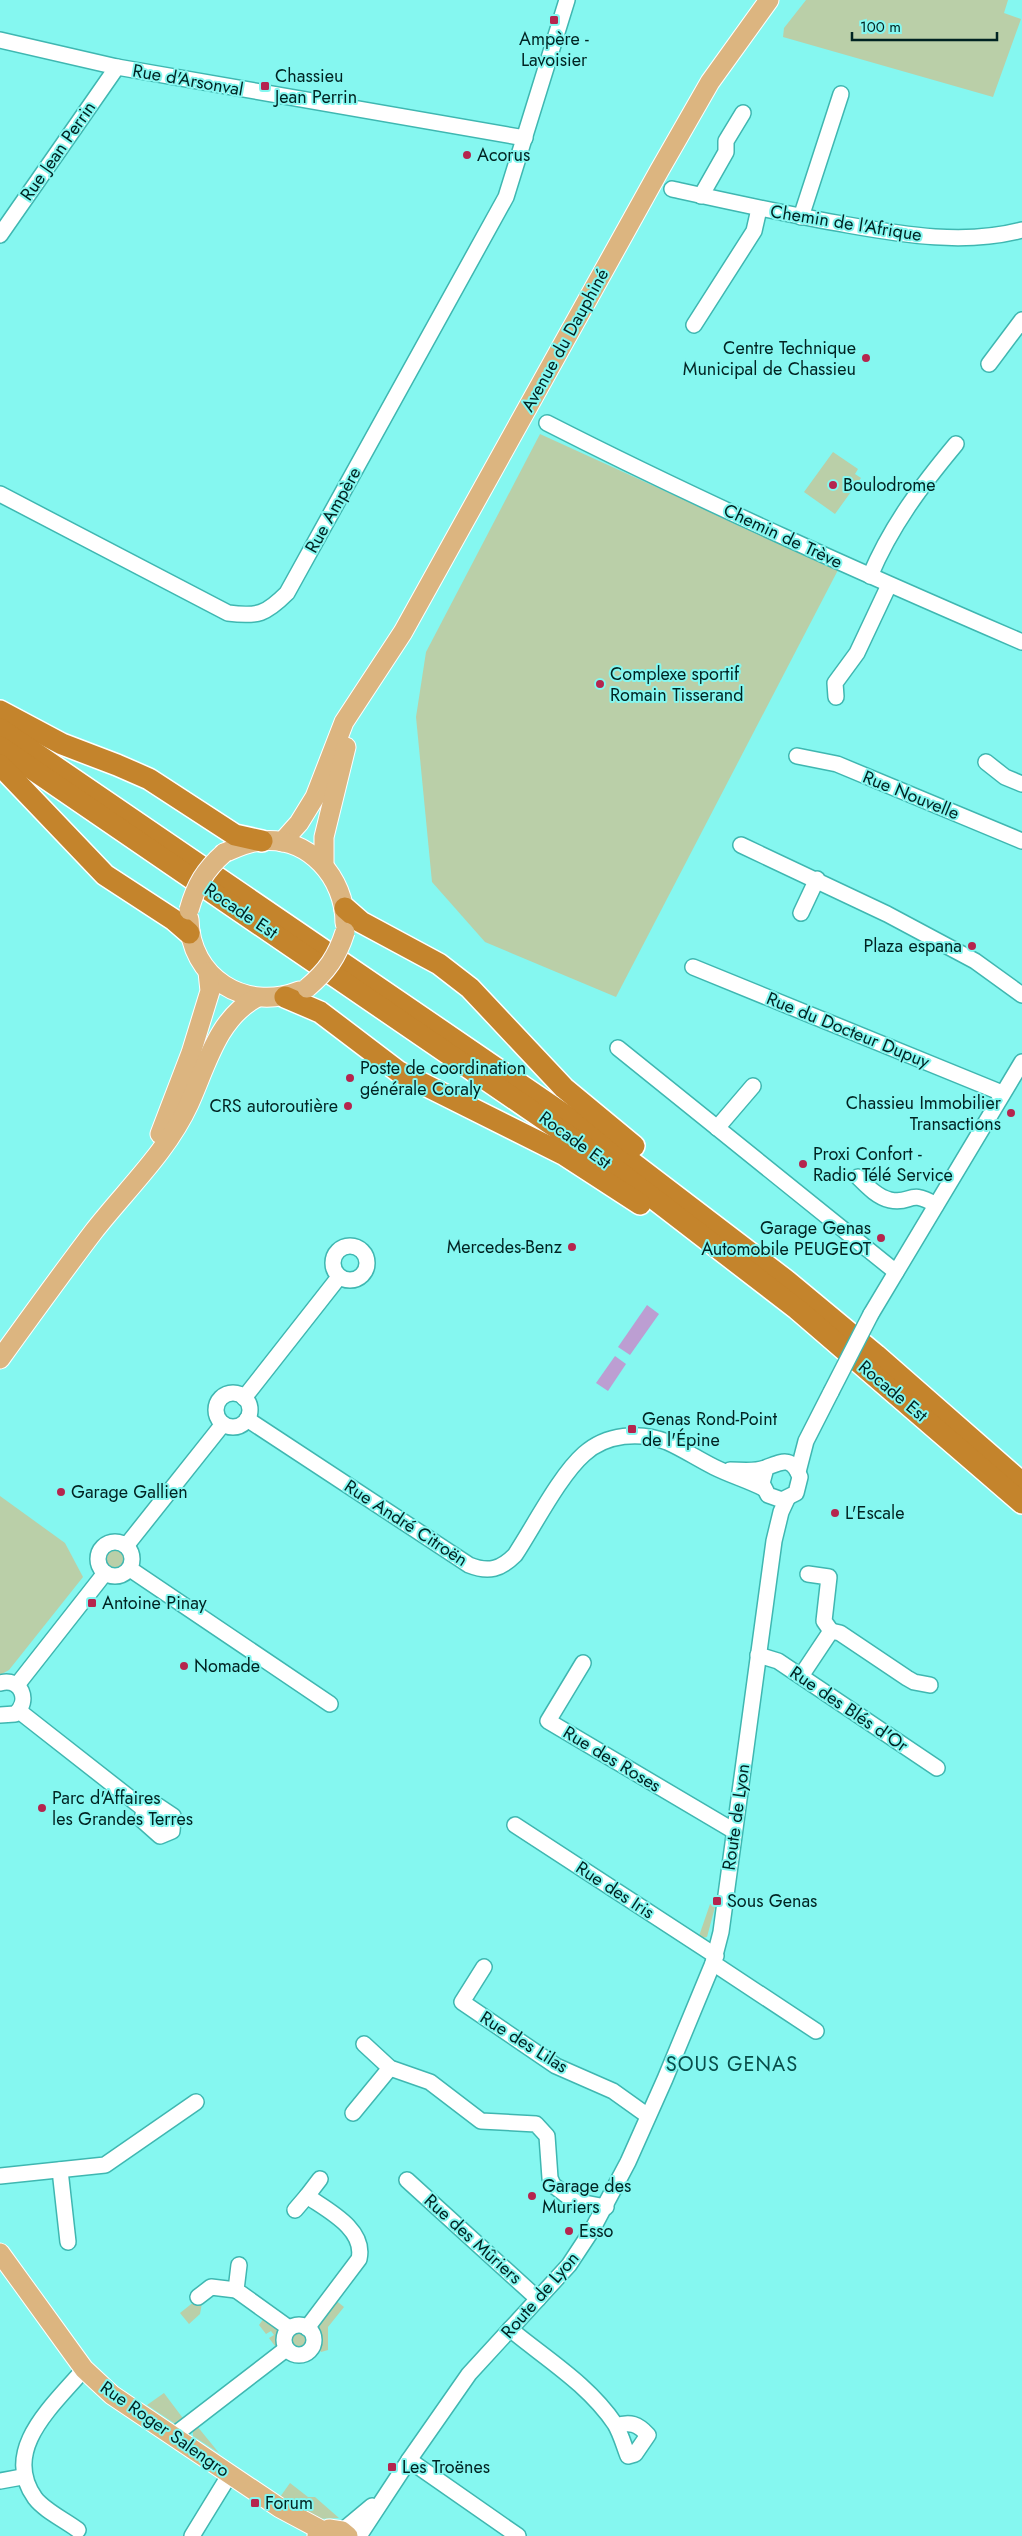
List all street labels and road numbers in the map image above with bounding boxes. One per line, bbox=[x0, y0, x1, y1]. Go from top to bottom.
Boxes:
street label: Rue d'Arsonval bbox=[131, 57, 245, 103]
street label: Rue Jean Perrin bbox=[14, 96, 102, 206]
street label: Chemin de l'Afrique bbox=[768, 198, 924, 248]
street label: Avenue du Dauphiné bbox=[515, 264, 615, 416]
street label: Rue Ampère bbox=[299, 462, 367, 558]
street label: Chemin de Trève bbox=[719, 497, 847, 575]
street label: Rue Nouvelle bbox=[859, 764, 963, 826]
street label: Rocade Est bbox=[199, 877, 283, 946]
street label: Rue du Docteur Dupuy bbox=[763, 985, 934, 1075]
street label: Rocade Est bbox=[534, 1105, 617, 1175]
street label: Rocade Est bbox=[853, 1354, 934, 1428]
street label: Rue André Citroën bbox=[339, 1473, 473, 1573]
street label: Rue des Blés d'Or bbox=[785, 1660, 914, 1759]
street label: Rue des Roses bbox=[558, 1720, 666, 1798]
street label: Route de Lyon bbox=[716, 1762, 756, 1872]
street label: Rue des Iris bbox=[571, 1855, 659, 1925]
street label: Rue des Lilas bbox=[475, 2005, 573, 2079]
street label: Rue des Mûriers bbox=[418, 2188, 528, 2290]
street label: Route de Lyon bbox=[495, 2246, 585, 2344]
street label: Rue Roger Salengro bbox=[95, 2375, 235, 2484]

